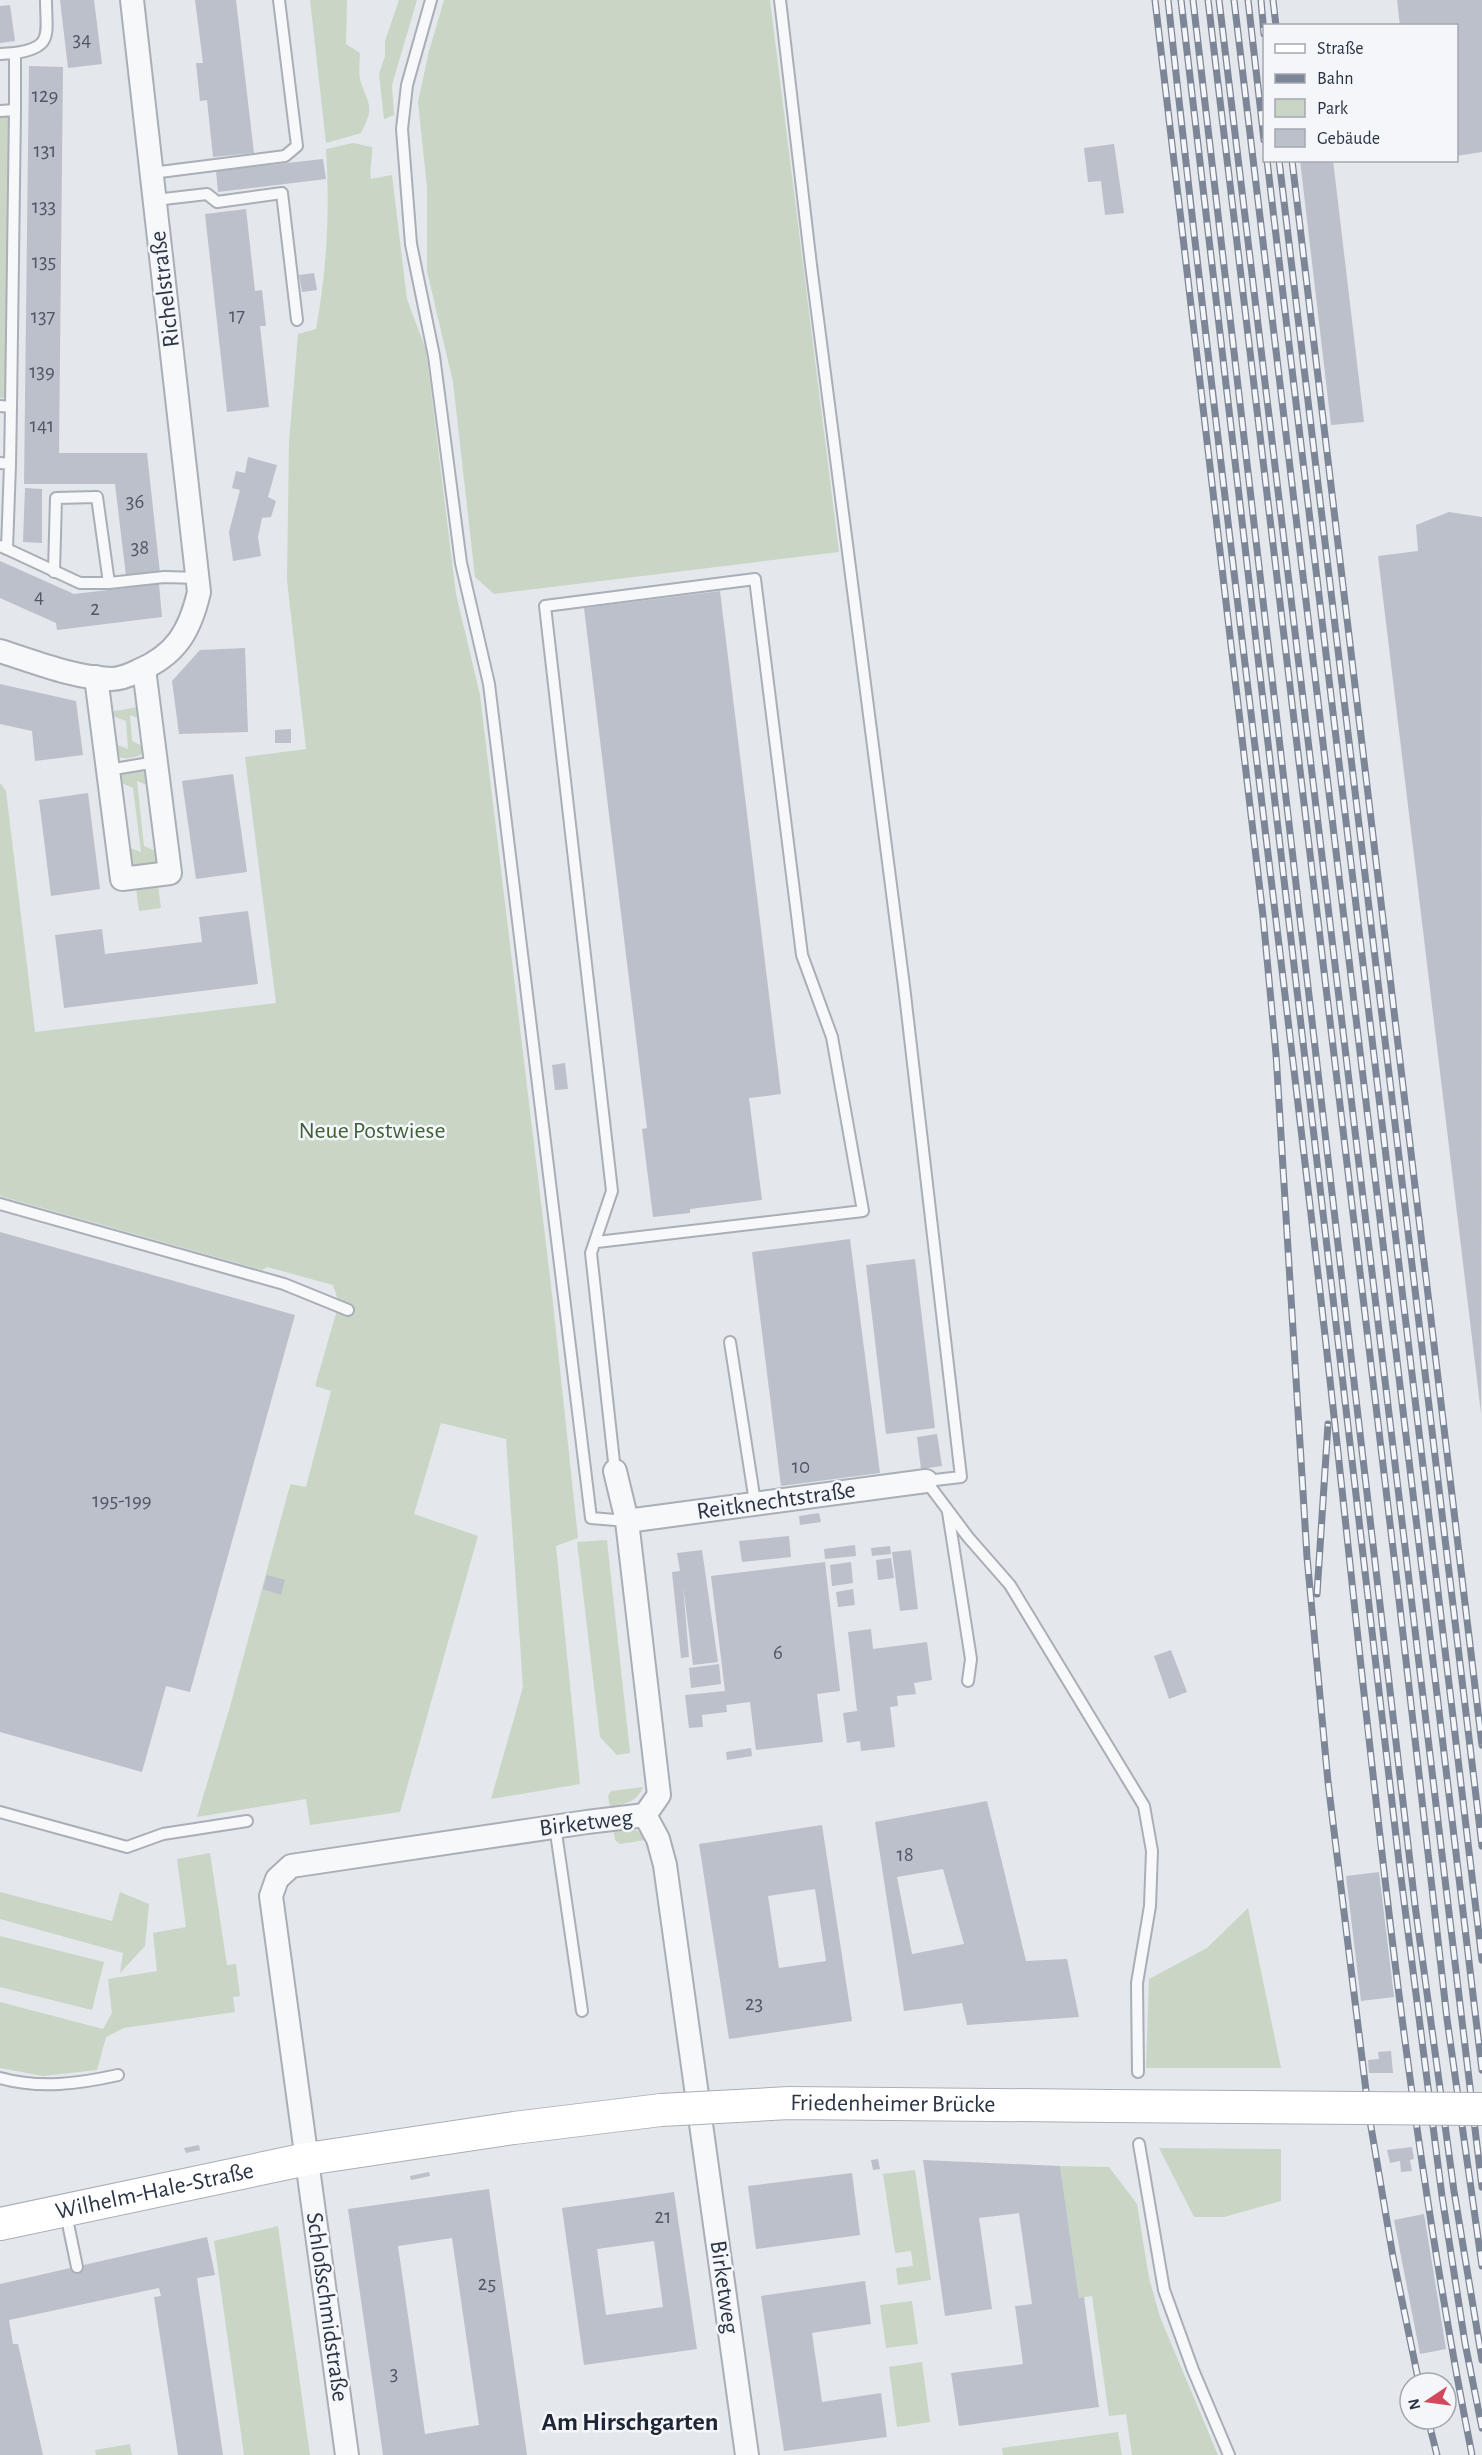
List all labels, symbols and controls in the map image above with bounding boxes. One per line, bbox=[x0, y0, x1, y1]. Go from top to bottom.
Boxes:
legend bbox=[1263, 24, 1458, 162]
house number: 34 bbox=[73, 29, 91, 50]
text: Straße bbox=[1317, 40, 1363, 58]
text: Bahn bbox=[1317, 70, 1353, 88]
house number: 129 bbox=[32, 85, 58, 106]
text: Park bbox=[1317, 100, 1349, 118]
text: Gebäude bbox=[1317, 130, 1380, 148]
house number: 131 bbox=[33, 140, 57, 161]
house number: 133 bbox=[32, 196, 56, 217]
street label: Richelstraße bbox=[146, 229, 184, 349]
house number: 135 bbox=[32, 251, 56, 272]
house number: 17 bbox=[229, 305, 245, 326]
house number: 137 bbox=[31, 306, 56, 327]
house number: 139 bbox=[29, 361, 55, 382]
house number: 141 bbox=[30, 415, 54, 436]
house number: 36 bbox=[126, 491, 144, 512]
house number: 38 bbox=[131, 537, 149, 558]
house number: 4 bbox=[34, 586, 44, 607]
house number: 2 bbox=[90, 598, 100, 619]
park label: Neue Postwiese bbox=[299, 1119, 446, 1143]
house number: 10 bbox=[792, 1456, 810, 1477]
street label: Reitknechtstraße bbox=[695, 1478, 857, 1524]
house number: 195-199 bbox=[92, 1490, 152, 1511]
house number: 6 bbox=[773, 1642, 783, 1663]
street label: Birketweg bbox=[538, 1805, 634, 1841]
house number: 18 bbox=[896, 1844, 914, 1865]
house number: 23 bbox=[745, 1993, 763, 2014]
street label: Friedenheimer Brücke bbox=[790, 2091, 996, 2117]
street label: Wilhelm-Hale-Straße bbox=[53, 2159, 256, 2224]
house number: 21 bbox=[655, 2206, 671, 2227]
street label: Schloßschmidstraße bbox=[302, 2211, 352, 2403]
street label: Birketweg bbox=[706, 2239, 742, 2336]
house number: 25 bbox=[478, 2273, 496, 2294]
house number: 3 bbox=[390, 2363, 398, 2384]
north arrow bbox=[1398, 2371, 1458, 2431]
text: N bbox=[1405, 2397, 1423, 2411]
district label: Am Hirschgarten bbox=[542, 2409, 718, 2435]

